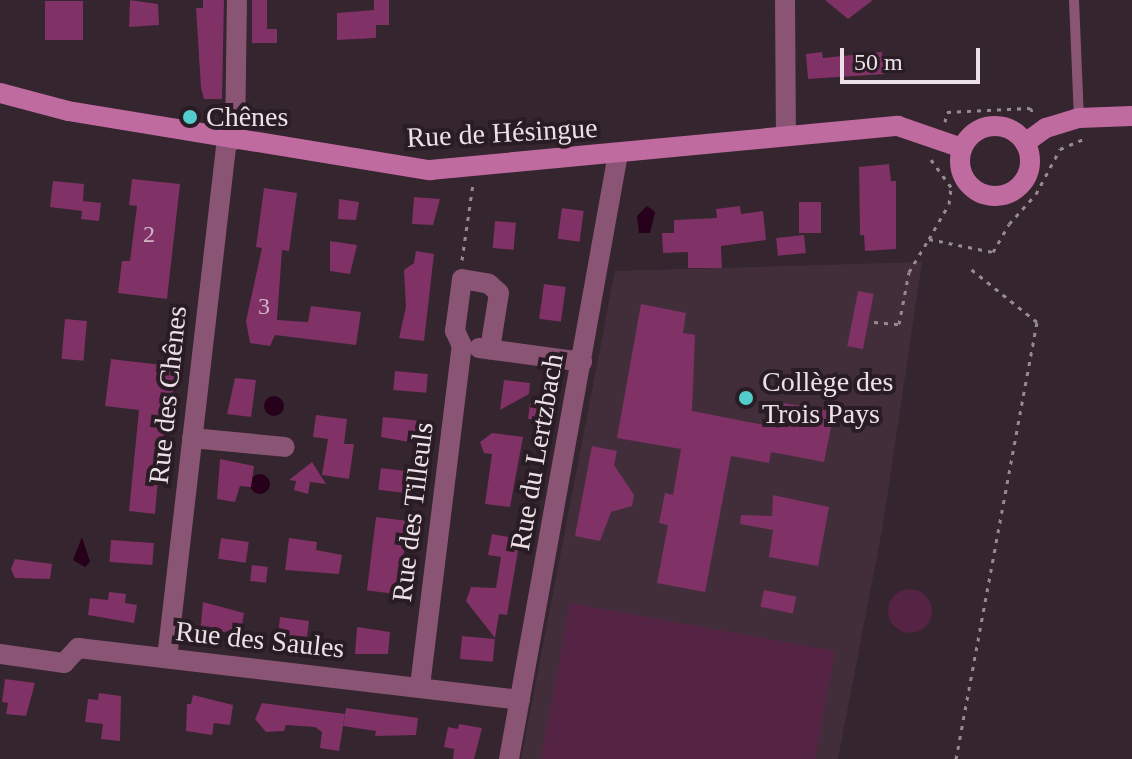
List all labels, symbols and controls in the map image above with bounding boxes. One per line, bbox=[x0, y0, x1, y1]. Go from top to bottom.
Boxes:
scale bar bbox=[844, 32, 984, 82]
text: 50 m bbox=[854, 49, 903, 75]
place label: Chênes bbox=[206, 100, 288, 134]
marker: Chênes bbox=[181, 108, 199, 126]
street label: Rue de Hésingue bbox=[406, 111, 598, 155]
house number: 2 bbox=[143, 221, 155, 249]
house number: 3 bbox=[258, 293, 270, 321]
street label: Rue des Chênes bbox=[142, 304, 194, 486]
street label: Rue du Lertzbach bbox=[503, 351, 571, 553]
place label: Collège des Trois Pays bbox=[762, 365, 893, 431]
marker: Collège des Trois Pays bbox=[737, 389, 755, 407]
street label: Rue des Tilleuls bbox=[385, 420, 441, 604]
street label: Rue des Saules bbox=[174, 614, 346, 666]

